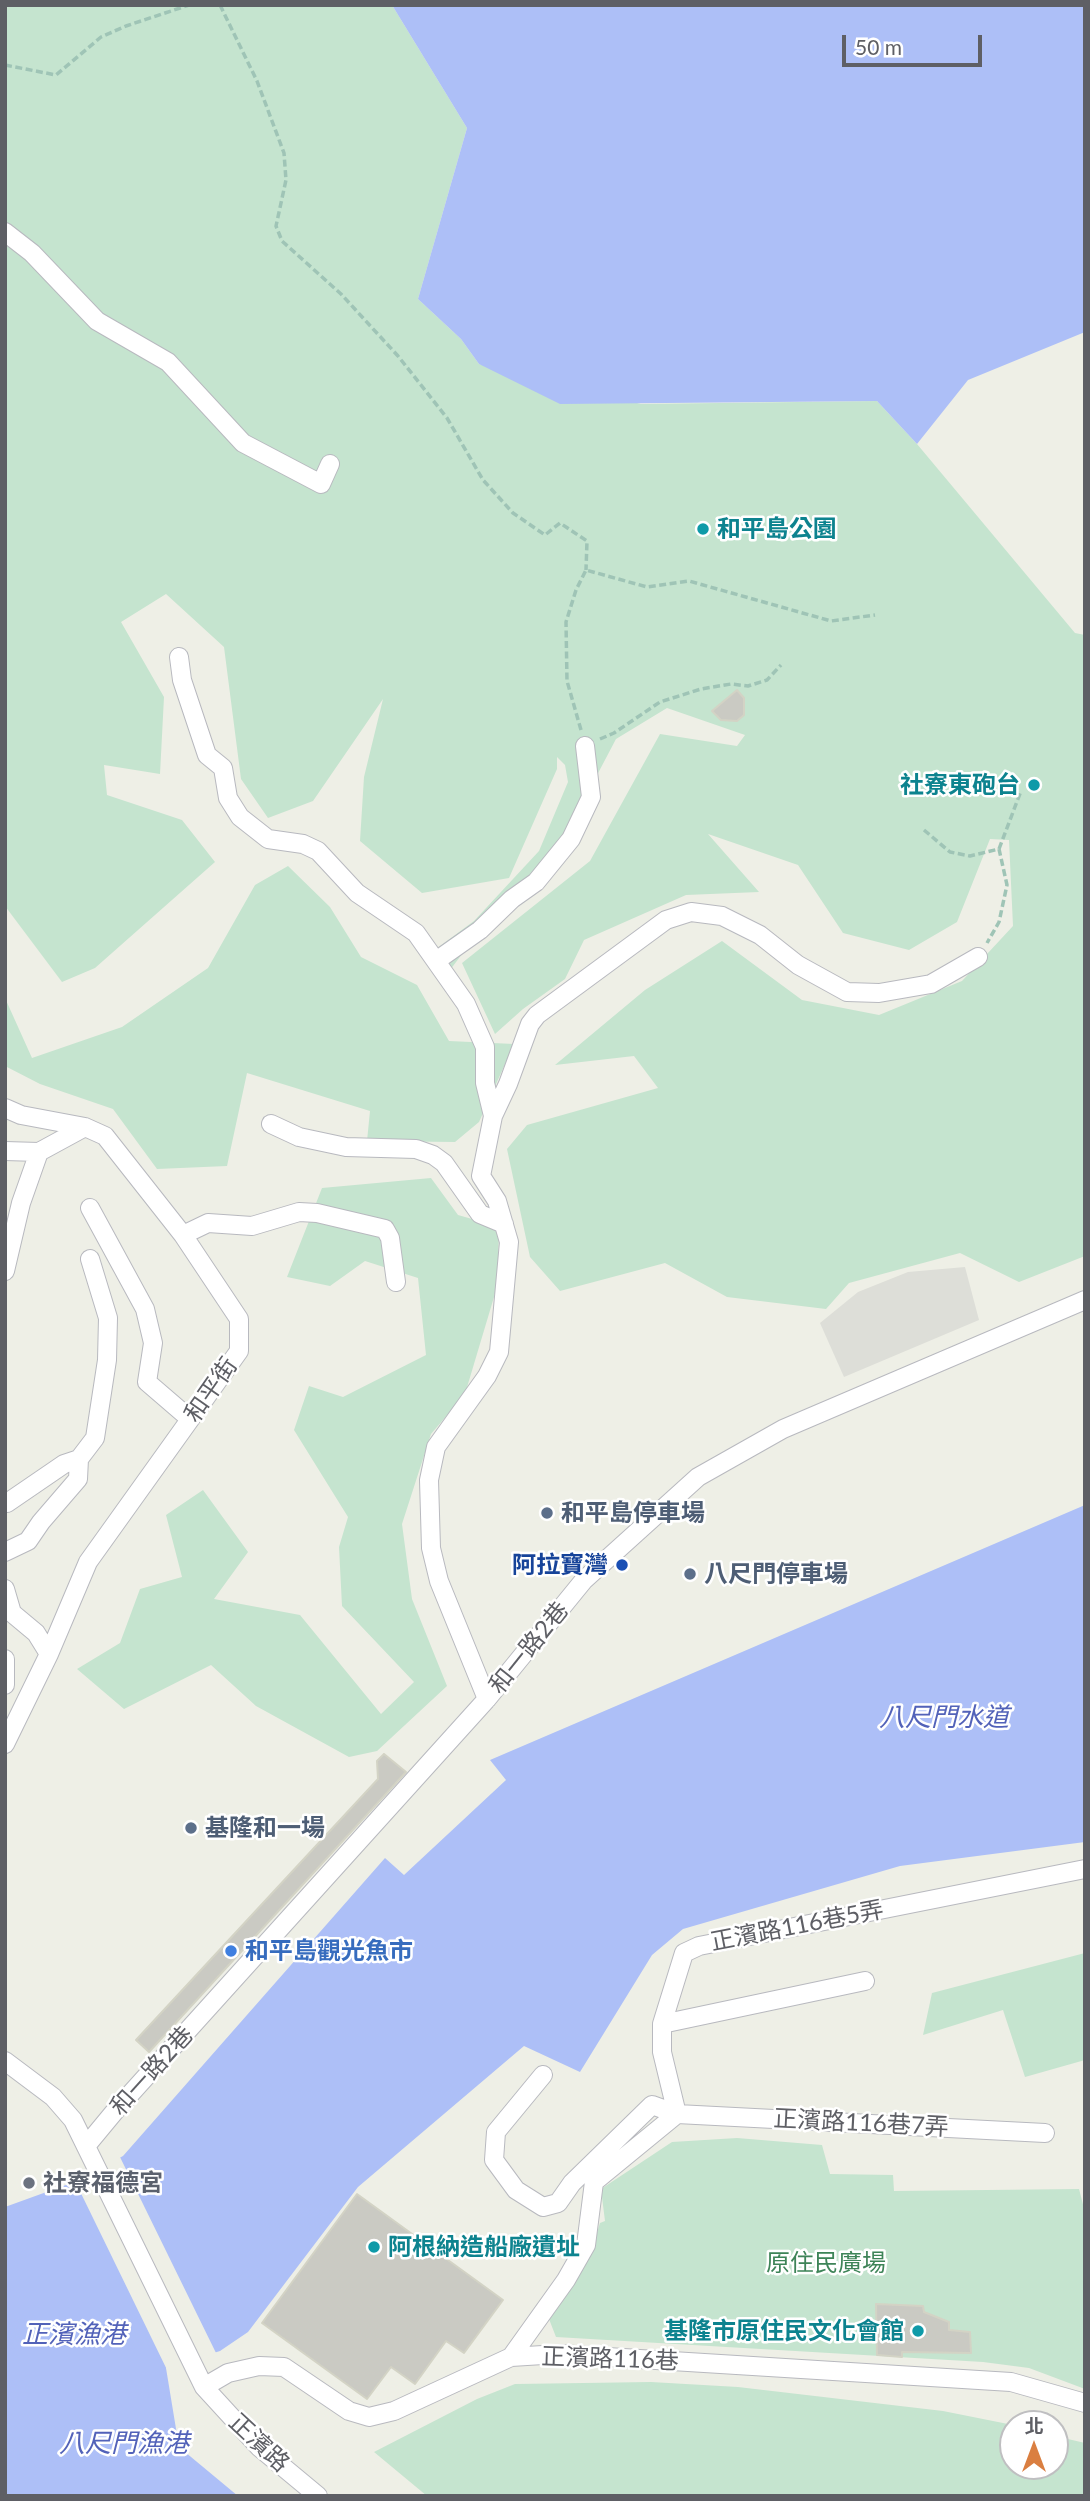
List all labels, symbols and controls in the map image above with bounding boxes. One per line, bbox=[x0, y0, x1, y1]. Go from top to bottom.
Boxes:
scale bar bbox=[845, 21, 985, 65]
text: 50 m bbox=[855, 34, 902, 59]
place label: 和平島公園 bbox=[717, 515, 837, 543]
marker: 和平島公園 bbox=[695, 521, 711, 537]
place label: 社寮東砲台 bbox=[900, 771, 1020, 799]
marker: 社寮東砲台 bbox=[1026, 777, 1042, 793]
street label: 和平街 bbox=[179, 1352, 243, 1428]
place label: 和平島停車場 bbox=[561, 1499, 705, 1527]
marker: 和平島停車場 bbox=[539, 1505, 555, 1521]
place label: 阿拉寶灣 bbox=[512, 1551, 608, 1579]
marker: 阿拉寶灣 bbox=[614, 1557, 630, 1573]
place label: 八尺門停車場 bbox=[704, 1560, 848, 1588]
marker: 八尺門停車場 bbox=[682, 1566, 698, 1582]
street label: 和一路2巷 bbox=[483, 1596, 575, 1700]
water label: 八尺門水道 bbox=[879, 1702, 1009, 1734]
place label: 基隆和一場 bbox=[205, 1814, 325, 1842]
marker: 基隆和一場 bbox=[183, 1820, 199, 1836]
street label: 正濱路116巷5弄 bbox=[708, 1895, 886, 1957]
place label: 和平島觀光魚市 bbox=[245, 1937, 413, 1965]
marker: 和平島觀光魚市 bbox=[223, 1943, 239, 1959]
street label: 和一路2巷 bbox=[105, 2021, 199, 2121]
street label: 正濱路116巷7弄 bbox=[773, 2104, 949, 2142]
place label: 社寮福德宮 bbox=[43, 2169, 163, 2197]
marker: 社寮福德宮 bbox=[21, 2175, 37, 2191]
place label: 阿根納造船廠遺址 bbox=[388, 2233, 580, 2261]
marker: 阿根納造船廠遺址 bbox=[366, 2239, 382, 2255]
park label: 原住民廣場 bbox=[766, 2249, 886, 2277]
place label: 基隆市原住民文化會館 bbox=[664, 2317, 904, 2345]
water label: 正濱漁港 bbox=[22, 2319, 126, 2351]
marker: 基隆市原住民文化會館 bbox=[910, 2323, 926, 2339]
street label: 正濱路116巷 bbox=[541, 2342, 679, 2376]
street label: 正濱路 bbox=[223, 2408, 295, 2478]
north arrow bbox=[999, 2410, 1069, 2480]
text: 北 bbox=[1024, 2414, 1044, 2437]
water label: 八尺門漁港 bbox=[59, 2428, 189, 2460]

